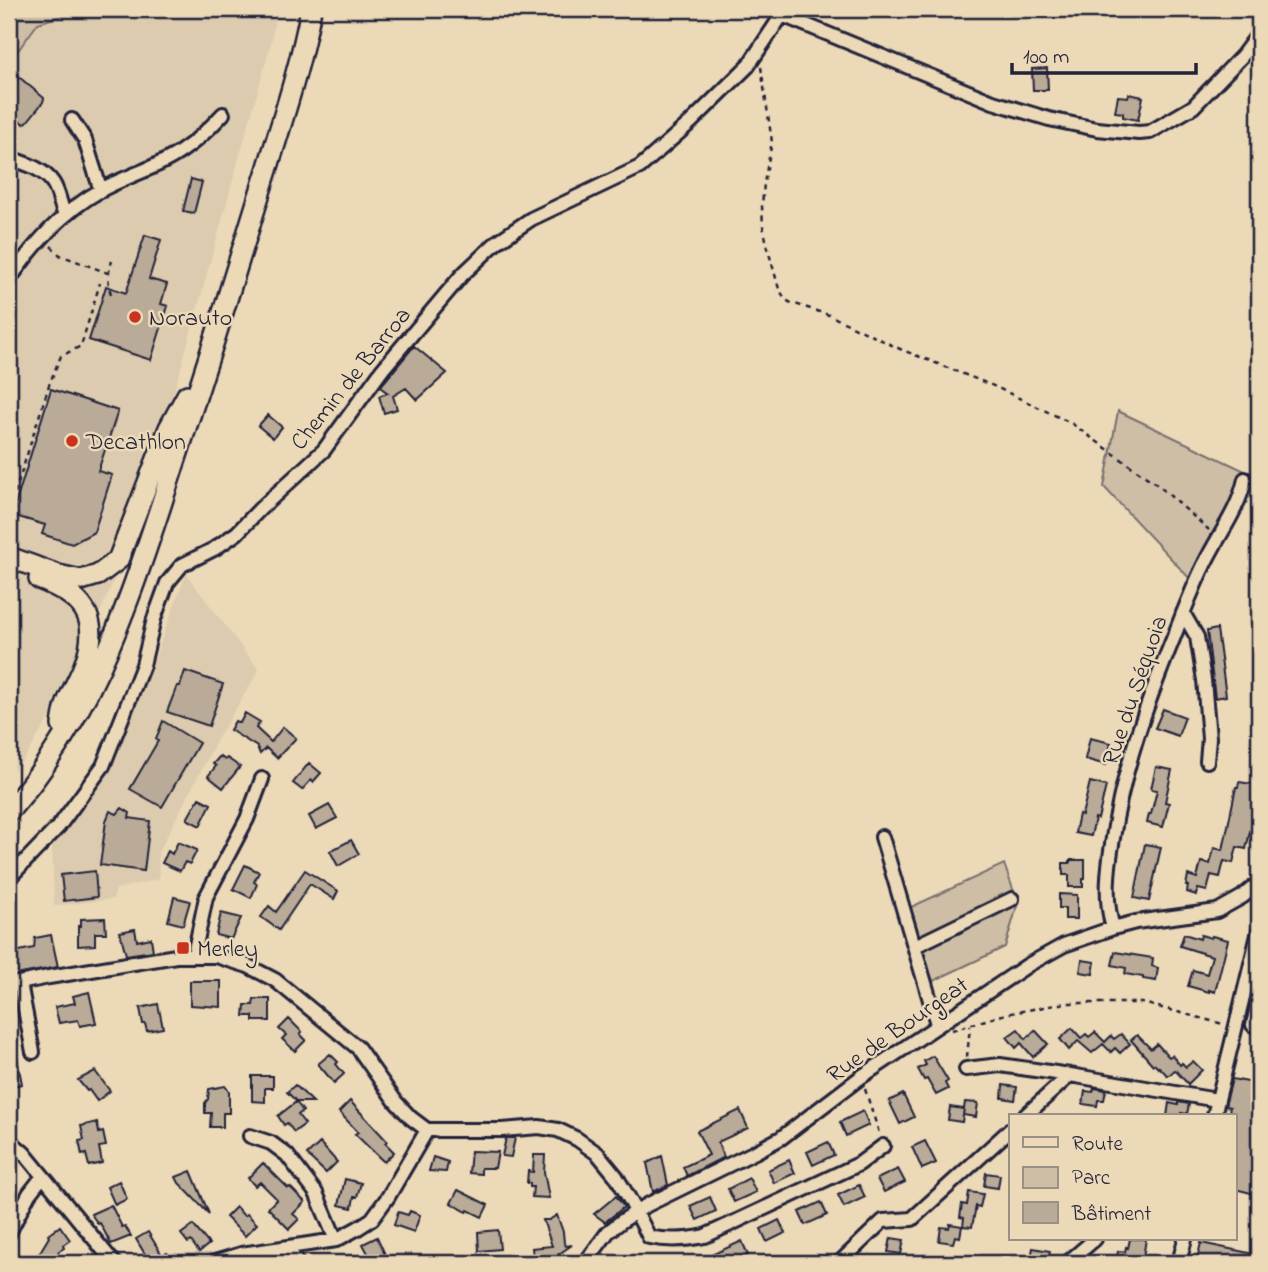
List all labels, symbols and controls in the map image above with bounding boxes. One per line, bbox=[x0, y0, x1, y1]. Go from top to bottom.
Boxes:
scale bar bbox=[1012, 32, 1196, 76]
text: 100 m bbox=[1023, 43, 1069, 73]
street label: Chemin de Barroa bbox=[283, 300, 421, 459]
place label: Norauto bbox=[149, 302, 232, 337]
marker: Norauto bbox=[127, 309, 143, 325]
place label: Decathlon bbox=[85, 426, 186, 461]
marker: Decathlon bbox=[64, 433, 80, 449]
street label: Rue du Séquoia bbox=[1094, 611, 1178, 770]
place label: Merley bbox=[197, 933, 258, 969]
marker: Merley bbox=[175, 940, 191, 956]
street label: Rue de Bourgeat bbox=[820, 969, 977, 1093]
legend bbox=[1009, 1114, 1236, 1240]
text: Route bbox=[1072, 1130, 1124, 1160]
text: Parc bbox=[1072, 1164, 1111, 1194]
text: Bâtiment bbox=[1071, 1200, 1151, 1230]

